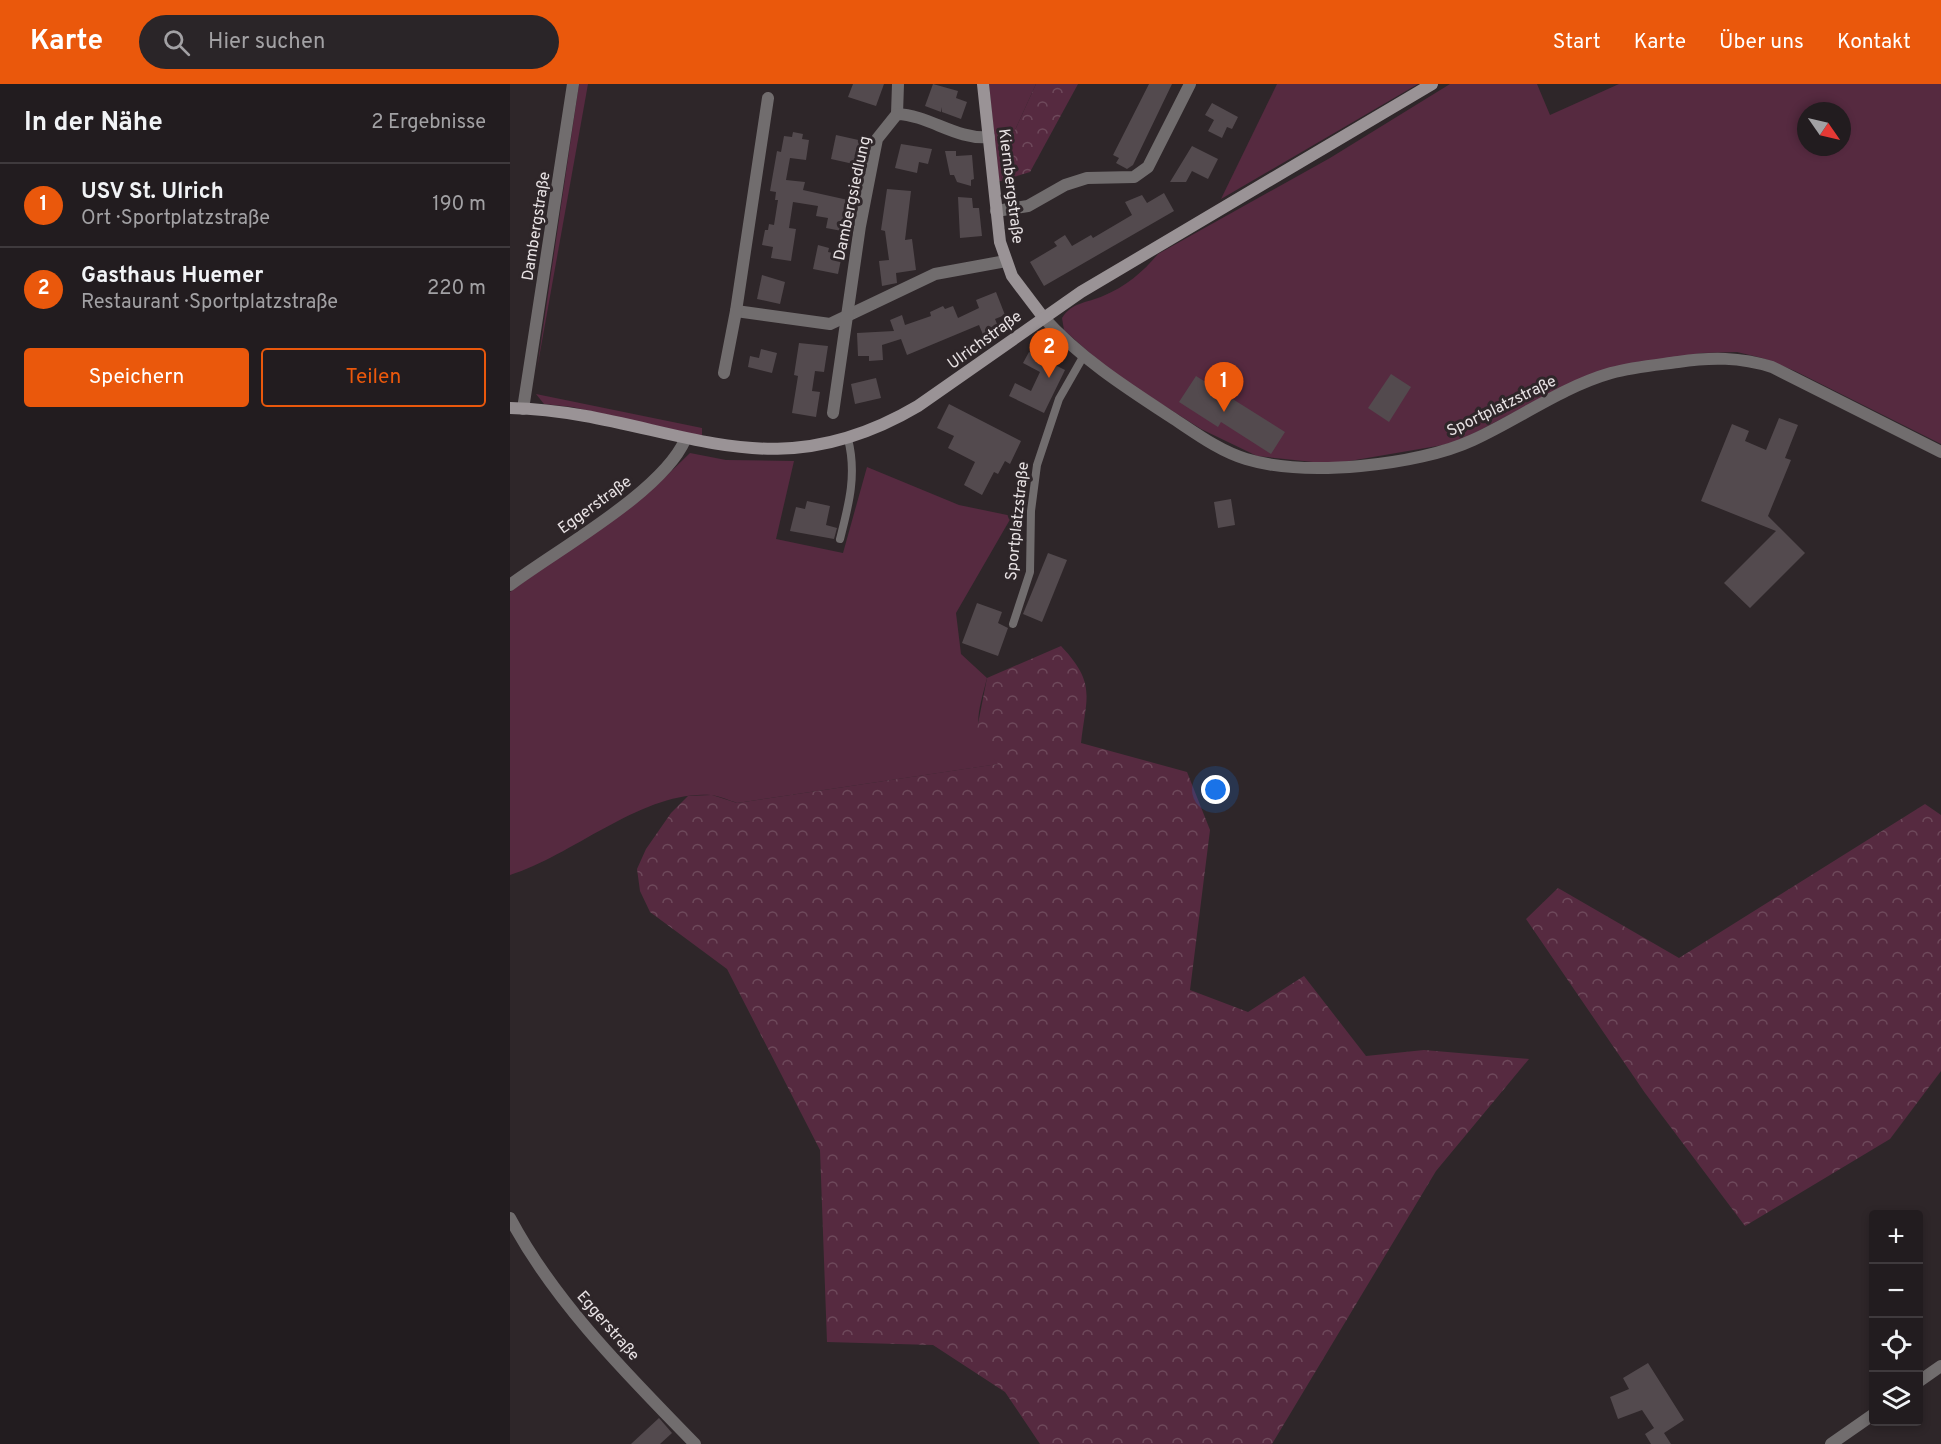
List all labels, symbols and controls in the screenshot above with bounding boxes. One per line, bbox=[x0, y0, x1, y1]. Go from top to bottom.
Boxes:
search box bbox=[139, 15, 559, 69]
text: Karte bbox=[30, 24, 103, 60]
icon: search bbox=[160, 26, 193, 59]
text: Hier suchen bbox=[208, 29, 325, 56]
text: Start bbox=[1553, 29, 1601, 56]
text: Karte bbox=[1634, 29, 1686, 56]
text: Über uns bbox=[1719, 29, 1804, 56]
text: Kontakt bbox=[1837, 29, 1911, 56]
north arrow bbox=[1797, 102, 1851, 156]
text: In der Nähe bbox=[24, 107, 163, 140]
text: 2 Ergebnisse bbox=[371, 110, 486, 136]
street label: Kiernbergstraße bbox=[993, 128, 1027, 245]
street label: Dambergsiedlung bbox=[830, 134, 876, 262]
street label: Dambergstraße bbox=[518, 170, 555, 282]
text: USV St. Ulrich bbox=[81, 179, 224, 206]
text: 1 bbox=[40, 192, 48, 218]
text: 190 m bbox=[432, 192, 486, 218]
text: Ort · Sportplatzstraße bbox=[81, 206, 270, 232]
text: Gasthaus Huemer bbox=[81, 263, 264, 290]
text: 2 bbox=[37, 276, 50, 302]
text: 220 m bbox=[427, 276, 486, 302]
text: Restaurant · Sportplatzstraße bbox=[81, 290, 338, 316]
street label: Ulrichstraße bbox=[944, 307, 1026, 374]
pin: 2 bbox=[1030, 328, 1068, 378]
button: Speichern bbox=[24, 348, 249, 407]
button: Teilen bbox=[261, 348, 486, 407]
pin: 1 bbox=[1204, 362, 1244, 412]
street label: Sportplatzstraße bbox=[1444, 372, 1560, 442]
street label: Sportplatzstraße bbox=[1002, 461, 1034, 582]
street label: Eggerstraße bbox=[554, 472, 636, 539]
your location bbox=[1201, 775, 1230, 804]
map controls bbox=[1869, 1210, 1923, 1426]
button: + bbox=[1869, 1210, 1923, 1264]
button: − bbox=[1869, 1264, 1923, 1318]
street label: Eggerstraße bbox=[572, 1287, 643, 1365]
button: locate bbox=[1869, 1318, 1923, 1372]
button: layers bbox=[1869, 1372, 1923, 1426]

